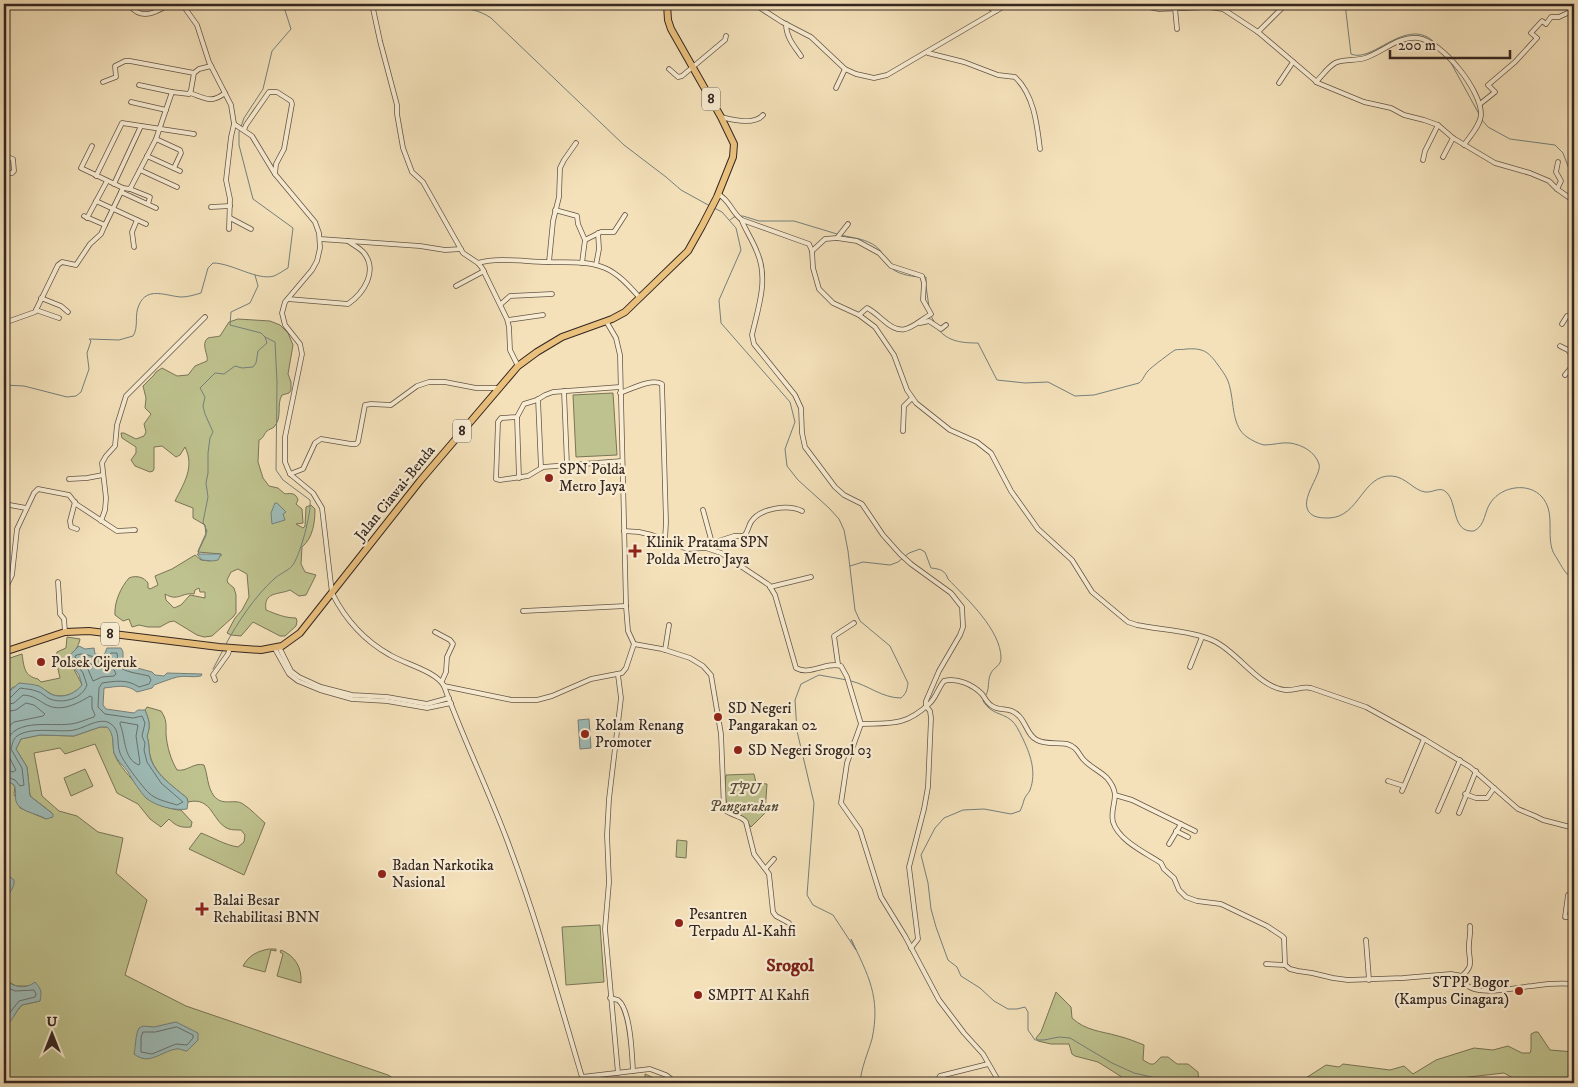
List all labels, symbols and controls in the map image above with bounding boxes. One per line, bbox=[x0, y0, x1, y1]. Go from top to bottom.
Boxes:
scale bar bbox=[1390, 28, 1510, 60]
text: 200 m bbox=[1398, 36, 1436, 55]
road number: 8 bbox=[702, 88, 720, 110]
road number: 8 bbox=[453, 420, 471, 442]
street label: Jalan Ciawai-Benda bbox=[349, 441, 440, 546]
place label: SPN Polda Metro Jaya bbox=[559, 460, 626, 496]
marker: SPN Polda Metro Jaya bbox=[543, 472, 555, 484]
place label: Klinik Pratama SPN Polda Metro Jaya bbox=[646, 533, 769, 569]
marker: Klinik Pratama SPN Polda Metro Jaya bbox=[628, 544, 642, 558]
road number: 8 bbox=[101, 622, 119, 646]
place label: Polsek Cijeruk bbox=[51, 653, 137, 672]
marker: Polsek Cijeruk bbox=[35, 656, 47, 668]
place label: SD Negeri Pangarakan 02 bbox=[728, 699, 817, 735]
marker: SD Negeri Pangarakan 02 bbox=[712, 711, 724, 723]
place label: Kolam Renang Promoter bbox=[595, 716, 684, 752]
marker: Kolam Renang Promoter bbox=[579, 728, 591, 740]
place label: SD Negeri Srogol 03 bbox=[748, 741, 871, 760]
marker: SD Negeri Srogol 03 bbox=[732, 744, 744, 756]
park label: TPU Pangarakan bbox=[709, 780, 779, 816]
place label: Badan Narkotika Nasional bbox=[392, 856, 494, 892]
marker: Badan Narkotika Nasional bbox=[376, 868, 388, 880]
place label: Balai Besar Rehabilitasi BNN bbox=[213, 891, 320, 927]
marker: Balai Besar Rehabilitasi BNN bbox=[195, 902, 209, 916]
place label: Pesantren Terpadu Al-Kahfi bbox=[689, 905, 796, 941]
marker: Pesantren Terpadu Al-Kahfi bbox=[673, 917, 685, 929]
district label: Srogol bbox=[766, 955, 814, 977]
place label: STPP Bogor (Kampus Cinagara) bbox=[1394, 973, 1509, 1009]
marker: STPP Bogor (Kampus Cinagara) bbox=[1513, 985, 1525, 997]
place label: SMPIT Al Kahfi bbox=[708, 986, 810, 1005]
marker: SMPIT Al Kahfi bbox=[692, 989, 704, 1001]
north arrow bbox=[28, 1010, 78, 1060]
text: U bbox=[47, 1013, 58, 1031]

